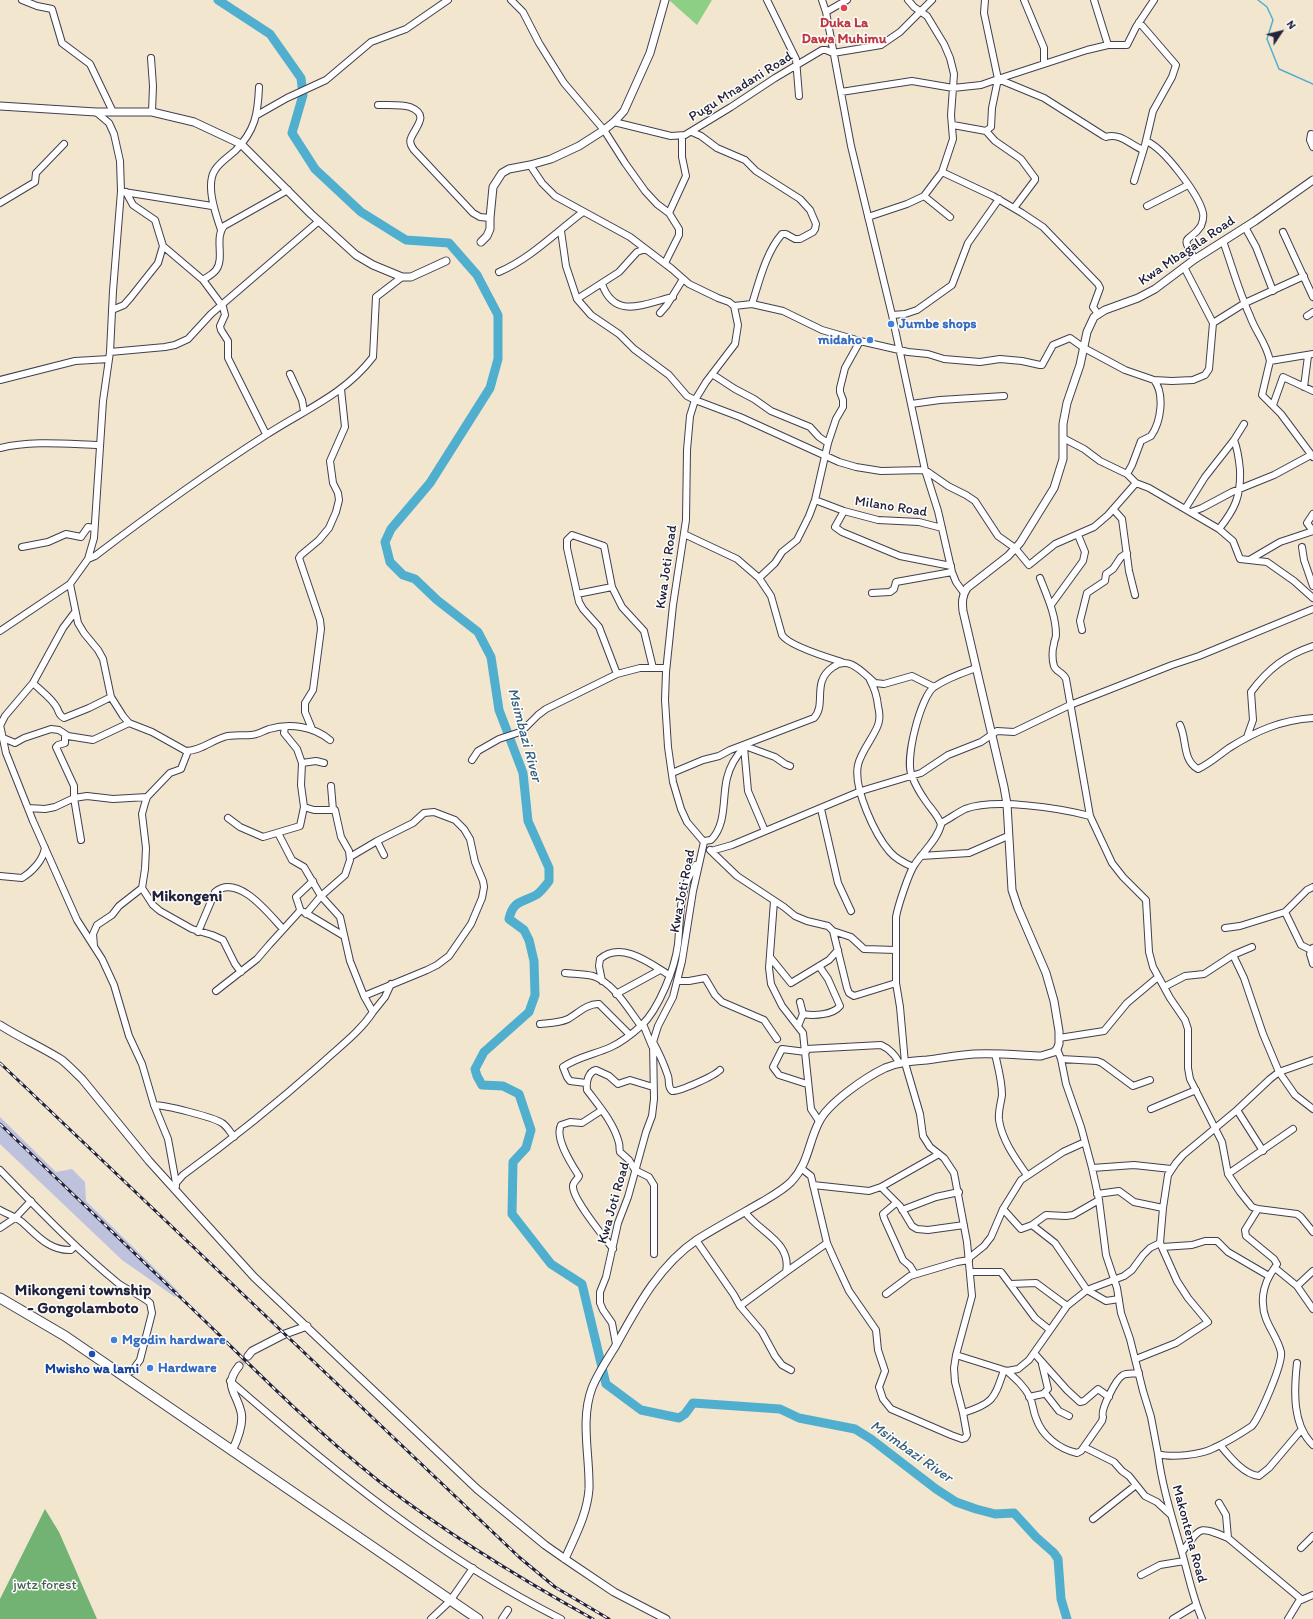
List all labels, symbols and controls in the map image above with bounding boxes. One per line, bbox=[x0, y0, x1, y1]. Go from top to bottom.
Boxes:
marker: Duka La Dawa Muhimu bbox=[839, 3, 849, 13]
north arrow bbox=[1261, 12, 1301, 52]
place label: Duka La Dawa Muhimu bbox=[801, 15, 887, 48]
text: N bbox=[1284, 18, 1299, 32]
street label: Pugu Mnadani Road bbox=[686, 48, 796, 126]
street label: Kwa Mbagala Road bbox=[1136, 213, 1238, 289]
place label: Jumbe shops bbox=[899, 316, 977, 332]
marker: Jumbe shops bbox=[886, 319, 896, 329]
place label: midaho bbox=[818, 332, 862, 348]
marker: midaho bbox=[865, 335, 875, 345]
street label: Milano Road bbox=[853, 493, 929, 521]
street label: Kwa Joti Road bbox=[653, 524, 681, 610]
water label: Msimbazi River bbox=[503, 686, 545, 784]
street label: Kwa Joti Road bbox=[667, 848, 699, 934]
district label: Mikongeni bbox=[152, 887, 222, 907]
street label: Kwa Joti Road bbox=[594, 1160, 634, 1246]
district label: Mikongeni township - Gongolamboto bbox=[15, 1281, 151, 1319]
place label: Mgodin hardware bbox=[122, 1332, 226, 1348]
marker: Mgodin hardware bbox=[109, 1335, 119, 1345]
marker: Mwisho wa lami bbox=[87, 1349, 97, 1359]
place label: Hardware bbox=[158, 1360, 217, 1376]
place label: Mwisho wa lami bbox=[45, 1361, 139, 1377]
marker: Hardware bbox=[145, 1363, 155, 1373]
water label: Msimbazi River bbox=[866, 1417, 956, 1487]
street label: Makontena Road bbox=[1168, 1483, 1210, 1585]
park label: jwtz forest bbox=[13, 1577, 77, 1593]

